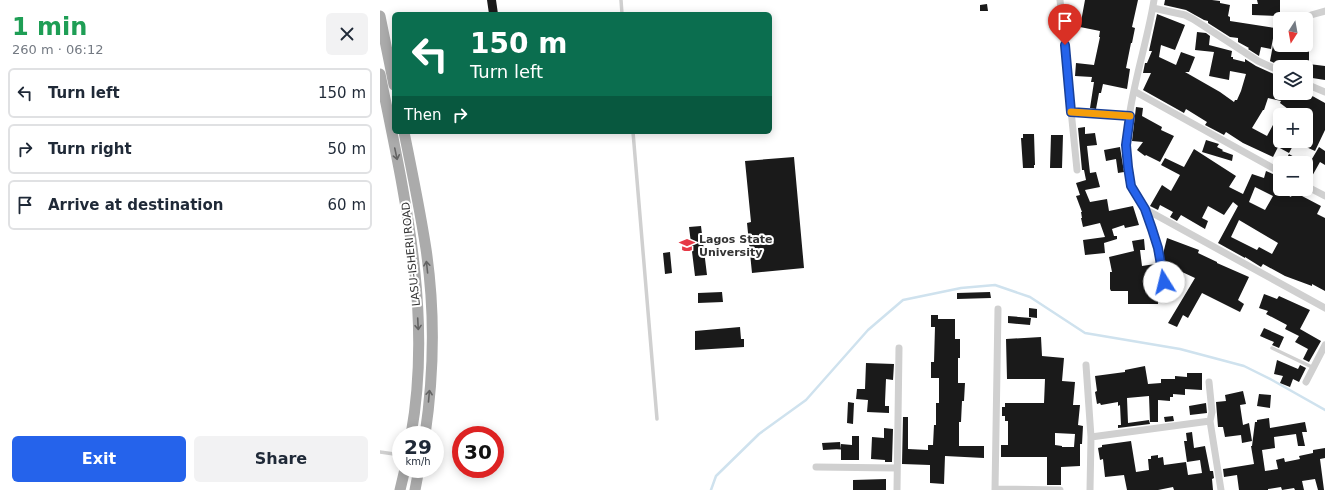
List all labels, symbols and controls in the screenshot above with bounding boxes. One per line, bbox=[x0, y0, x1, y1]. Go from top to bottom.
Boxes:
pin bbox=[1048, 4, 1082, 45]
icon: arrive bbox=[1054, 10, 1076, 32]
north arrow bbox=[1273, 12, 1313, 52]
map controls bbox=[1273, 12, 1313, 196]
text: 1 min bbox=[12, 13, 87, 41]
button: close bbox=[326, 13, 368, 55]
text: 150 m bbox=[470, 27, 567, 60]
icon: left bbox=[404, 28, 456, 80]
text: 260 m · 06:12 bbox=[12, 42, 103, 57]
button: layers bbox=[1273, 60, 1313, 100]
text: Turn left bbox=[470, 61, 543, 82]
icon: left bbox=[14, 82, 36, 104]
text: Turn left bbox=[48, 84, 120, 102]
text: 150 m bbox=[318, 84, 366, 102]
icon: right bbox=[449, 104, 471, 126]
text: Then bbox=[404, 106, 441, 124]
button: + bbox=[1273, 108, 1313, 148]
icon: right bbox=[14, 138, 36, 160]
text: Turn right bbox=[48, 140, 132, 158]
text: 50 m bbox=[328, 140, 366, 158]
one-way arrow bbox=[393, 147, 401, 160]
button: − bbox=[1273, 156, 1313, 196]
icon: arrive bbox=[14, 194, 36, 216]
text: Arrive at destination bbox=[48, 196, 223, 214]
text: 60 m bbox=[328, 196, 366, 214]
street label: LASU-ISHERI ROAD bbox=[399, 201, 423, 307]
place label: Lagos State University bbox=[699, 233, 773, 259]
school or university icon: Lagos State University bbox=[678, 236, 696, 254]
one-way arrow bbox=[424, 261, 431, 274]
position arrow bbox=[1143, 261, 1185, 303]
one-way arrow bbox=[414, 317, 422, 330]
one-way arrow bbox=[426, 390, 433, 403]
speed limit sign: 30 bbox=[452, 426, 504, 478]
text: 29 bbox=[404, 435, 432, 459]
button: Exit bbox=[12, 436, 186, 482]
button: Share bbox=[194, 436, 368, 482]
text: km/h bbox=[405, 456, 431, 467]

